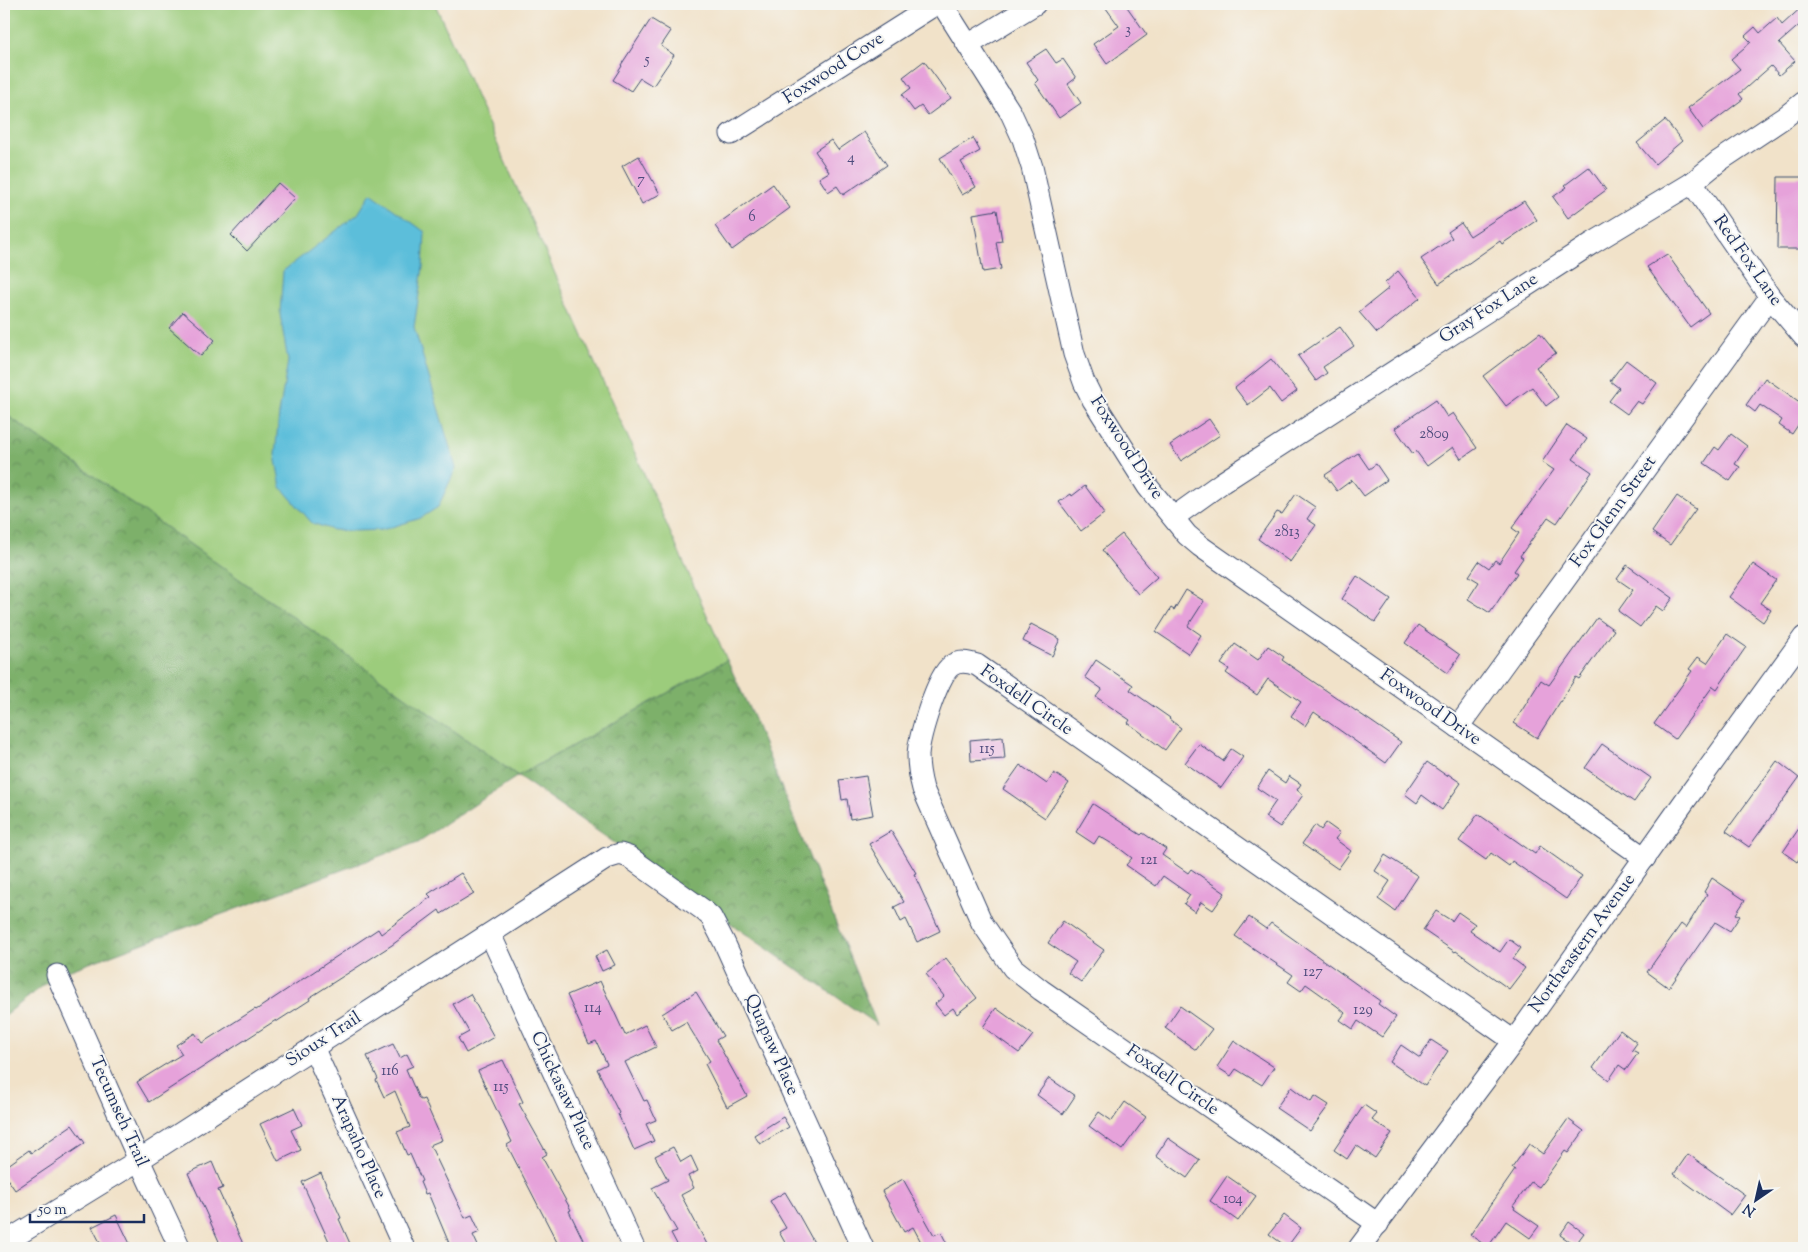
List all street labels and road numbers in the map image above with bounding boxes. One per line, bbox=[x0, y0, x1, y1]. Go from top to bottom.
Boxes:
street label: Foxwood Cove bbox=[778, 26, 890, 112]
street label: Red Fox Lane bbox=[1706, 210, 1788, 312]
street label: Gray Fox Lane bbox=[1434, 267, 1544, 351]
street label: Foxwood Drive bbox=[1083, 391, 1169, 505]
street label: Fox Glenn Street bbox=[1565, 451, 1663, 573]
street label: Foxdell Circle bbox=[974, 659, 1078, 743]
street label: Foxwood Drive bbox=[1374, 663, 1486, 753]
street label: Northeastern Avenue bbox=[1523, 869, 1643, 1019]
street label: Quapaw Place bbox=[737, 990, 805, 1100]
street label: Sioux Trail bbox=[281, 1006, 367, 1074]
street label: Chickasaw Place bbox=[523, 1027, 601, 1155]
street label: Foxdell Circle bbox=[1120, 1039, 1224, 1123]
street label: Tecumseh Trail bbox=[82, 1052, 154, 1172]
street label: Arapaho Place bbox=[324, 1091, 392, 1203]

